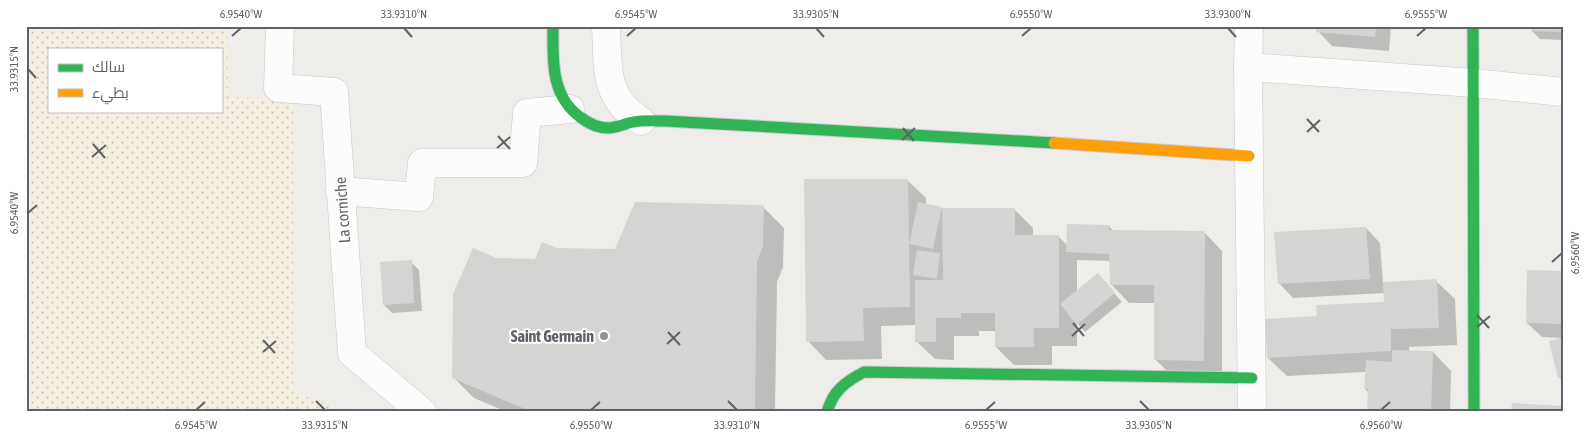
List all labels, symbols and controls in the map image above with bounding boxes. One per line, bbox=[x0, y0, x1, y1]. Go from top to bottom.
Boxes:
text: 6.9540°W bbox=[220, 7, 262, 21]
text: 33.9310°N bbox=[381, 7, 427, 21]
text: 6.9545°W bbox=[615, 7, 657, 21]
text: 33.9305°N bbox=[793, 7, 839, 21]
text: 6.9550°W bbox=[1010, 7, 1052, 21]
text: 33.9300°N bbox=[1205, 7, 1251, 21]
text: 6.9555°W bbox=[1405, 7, 1447, 21]
text: 33.9315°N bbox=[7, 46, 21, 92]
legend bbox=[48, 48, 222, 112]
text: سالك bbox=[92, 58, 125, 75]
text: بطيء bbox=[92, 84, 129, 105]
street label: La corniche bbox=[331, 176, 353, 244]
text: 6.9540°W bbox=[7, 192, 21, 234]
text: 6.9560°W bbox=[1568, 232, 1582, 274]
place label: Saint Germain bbox=[511, 327, 594, 345]
marker: Saint Germain bbox=[598, 330, 610, 342]
text: 6.9545°W bbox=[175, 418, 217, 432]
text: 33.9315°N bbox=[302, 418, 348, 432]
text: 6.9550°W bbox=[570, 418, 612, 432]
text: 33.9310°N bbox=[714, 418, 760, 432]
text: 6.9555°W bbox=[965, 418, 1007, 432]
text: 33.9305°N bbox=[1126, 418, 1172, 432]
text: 6.9560°W bbox=[1360, 418, 1402, 432]

